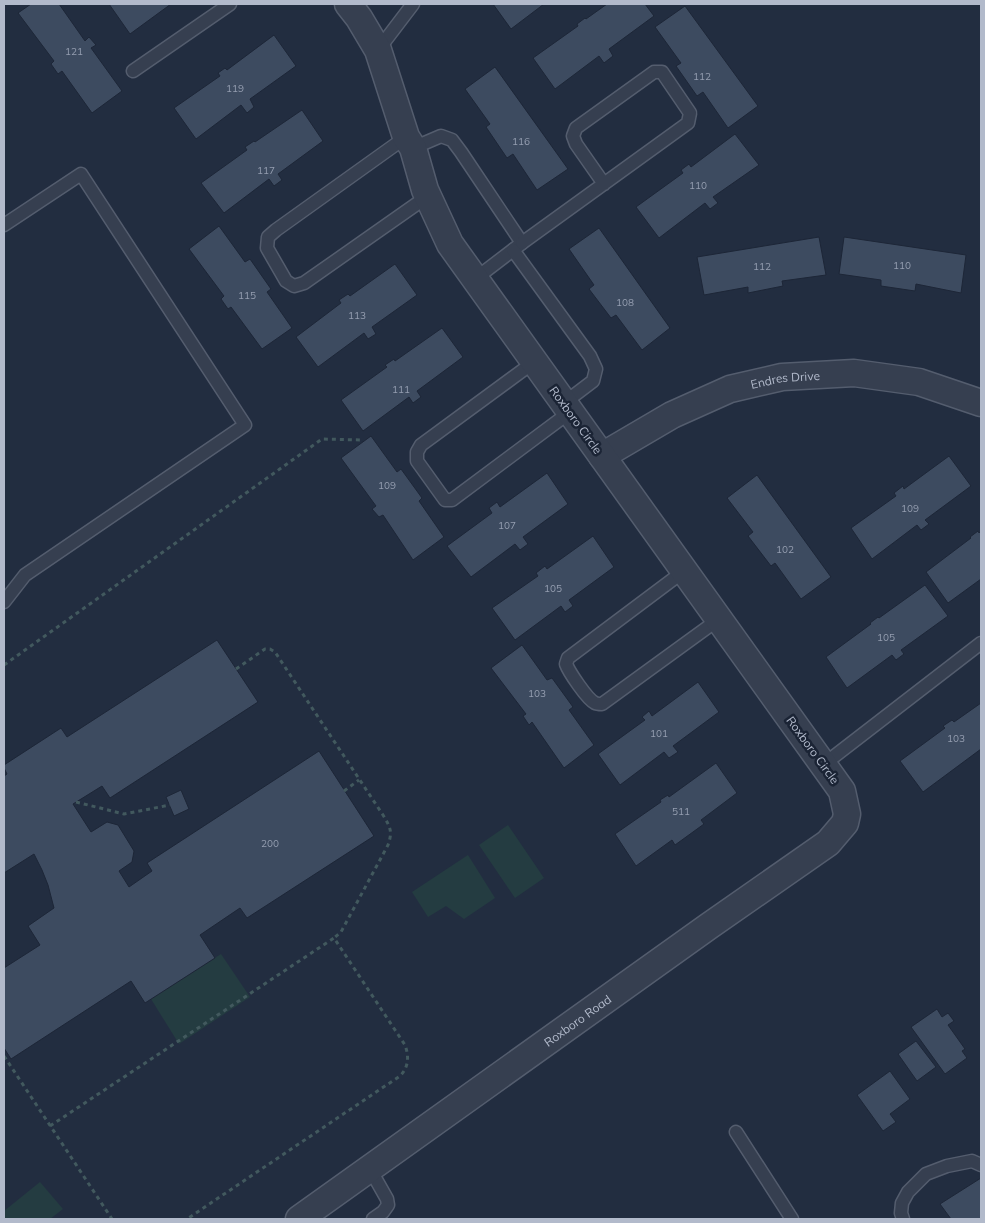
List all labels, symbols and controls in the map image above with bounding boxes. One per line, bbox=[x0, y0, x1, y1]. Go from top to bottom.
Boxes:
house number: 121 bbox=[65, 45, 83, 58]
house number: 112 bbox=[693, 70, 711, 83]
house number: 119 bbox=[226, 82, 244, 95]
house number: 116 bbox=[512, 135, 530, 148]
house number: 117 bbox=[257, 164, 275, 177]
house number: 110 bbox=[689, 179, 707, 192]
house number: 110 bbox=[893, 259, 911, 272]
house number: 112 bbox=[753, 260, 771, 273]
house number: 115 bbox=[238, 289, 256, 302]
house number: 108 bbox=[616, 296, 634, 309]
house number: 113 bbox=[348, 309, 366, 322]
street label: Endres Drive bbox=[749, 367, 820, 392]
house number: 111 bbox=[392, 383, 410, 396]
street label: Roxboro Circle bbox=[546, 383, 606, 457]
house number: 109 bbox=[378, 479, 396, 492]
house number: 109 bbox=[901, 502, 919, 515]
house number: 107 bbox=[498, 519, 516, 532]
house number: 102 bbox=[776, 543, 794, 556]
house number: 105 bbox=[544, 582, 562, 595]
house number: 105 bbox=[877, 631, 895, 644]
house number: 103 bbox=[528, 687, 546, 700]
street label: Roxboro Circle bbox=[783, 713, 843, 787]
house number: 101 bbox=[650, 727, 668, 740]
house number: 103 bbox=[947, 732, 965, 745]
house number: 511 bbox=[672, 805, 690, 818]
house number: 200 bbox=[261, 837, 279, 850]
street label: Roxboro Road bbox=[541, 991, 614, 1049]

